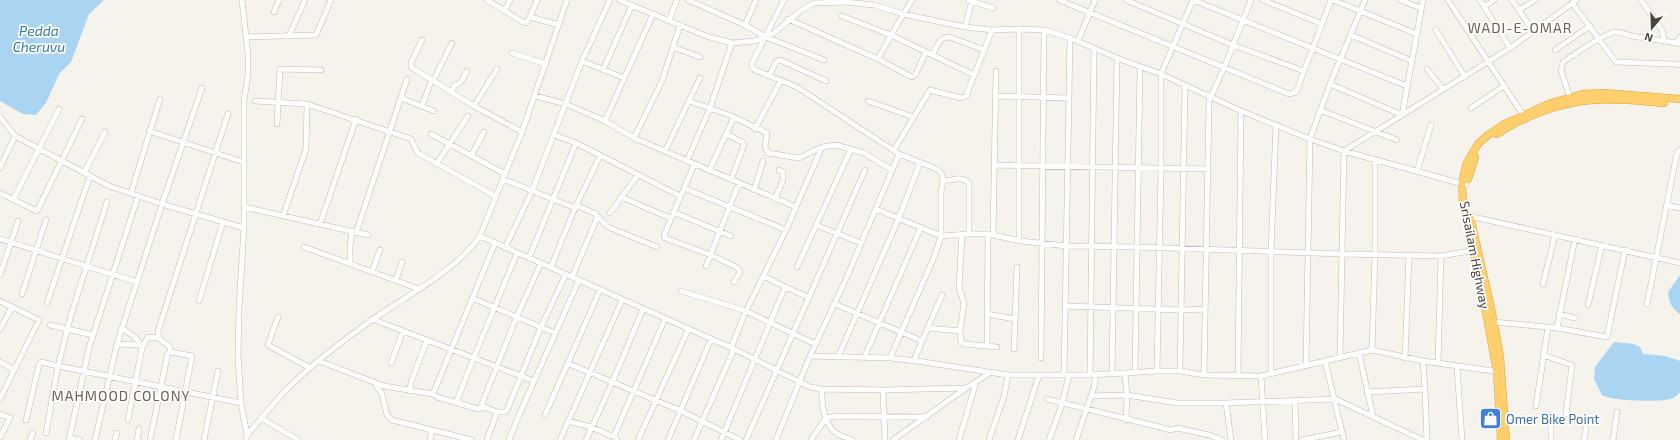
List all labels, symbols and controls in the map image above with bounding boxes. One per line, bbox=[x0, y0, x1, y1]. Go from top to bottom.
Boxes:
north arrow bbox=[1632, 8, 1672, 48]
district label: WADI-E-OMAR bbox=[1468, 19, 1572, 36]
water label: Pedda Cheruvu bbox=[13, 22, 65, 55]
text: N bbox=[1643, 30, 1654, 45]
street label: Srisailam Highway bbox=[1457, 200, 1493, 310]
district label: MAHMOOD COLONY bbox=[51, 387, 191, 404]
shop icon: Omer Bike Point bbox=[1478, 406, 1504, 432]
place label: Omer Bike Point bbox=[1506, 411, 1599, 427]

